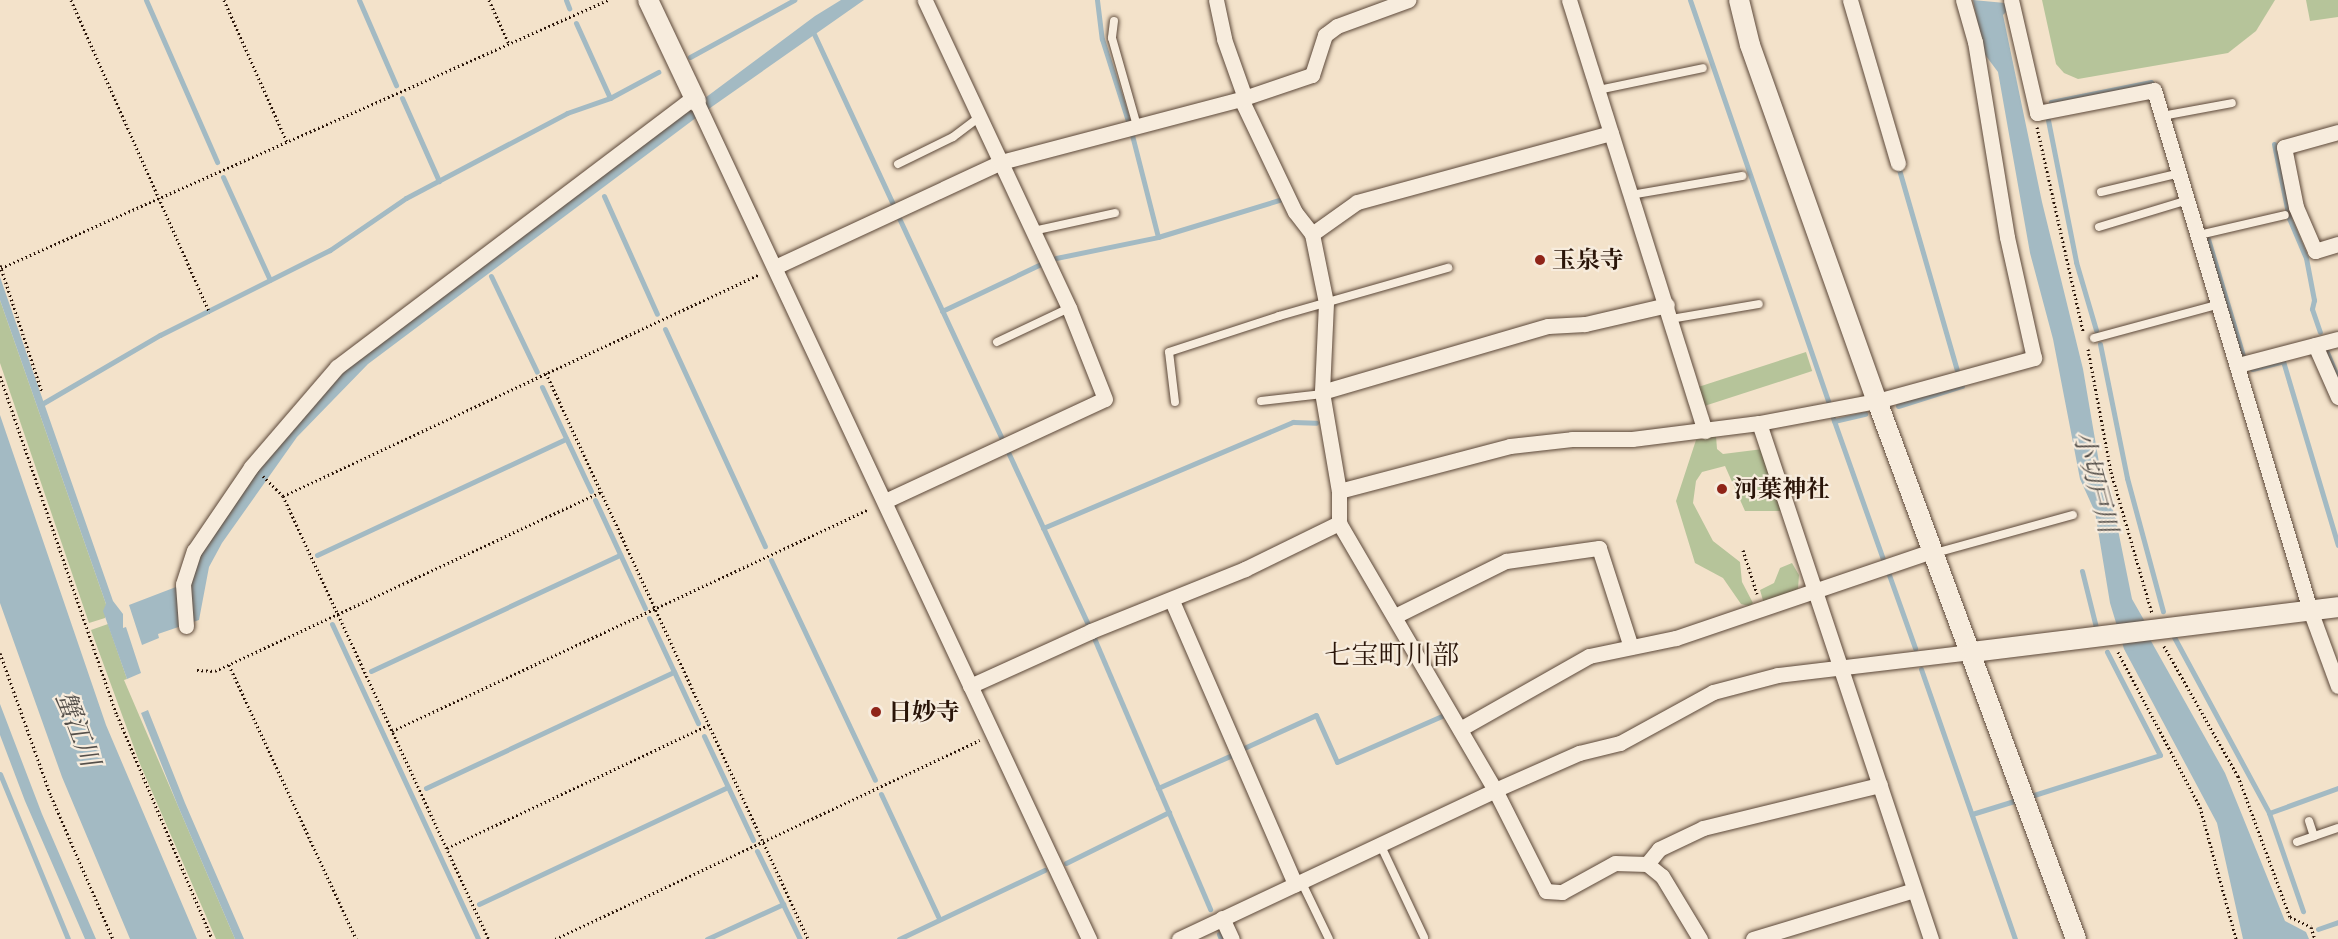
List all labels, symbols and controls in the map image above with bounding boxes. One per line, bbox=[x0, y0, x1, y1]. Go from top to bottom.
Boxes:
place label: 玉泉寺 bbox=[1552, 246, 1624, 274]
marker: 玉泉寺 bbox=[1533, 253, 1547, 267]
water label: 小切戸川 bbox=[2066, 428, 2124, 536]
place label: 河葉神社 bbox=[1734, 475, 1830, 503]
marker: 河葉神社 bbox=[1715, 482, 1729, 496]
district label: 七宝町川部 bbox=[1325, 639, 1459, 671]
water label: 蟹江川 bbox=[48, 687, 106, 771]
place label: 日妙寺 bbox=[888, 698, 960, 726]
marker: 日妙寺 bbox=[869, 705, 883, 719]

